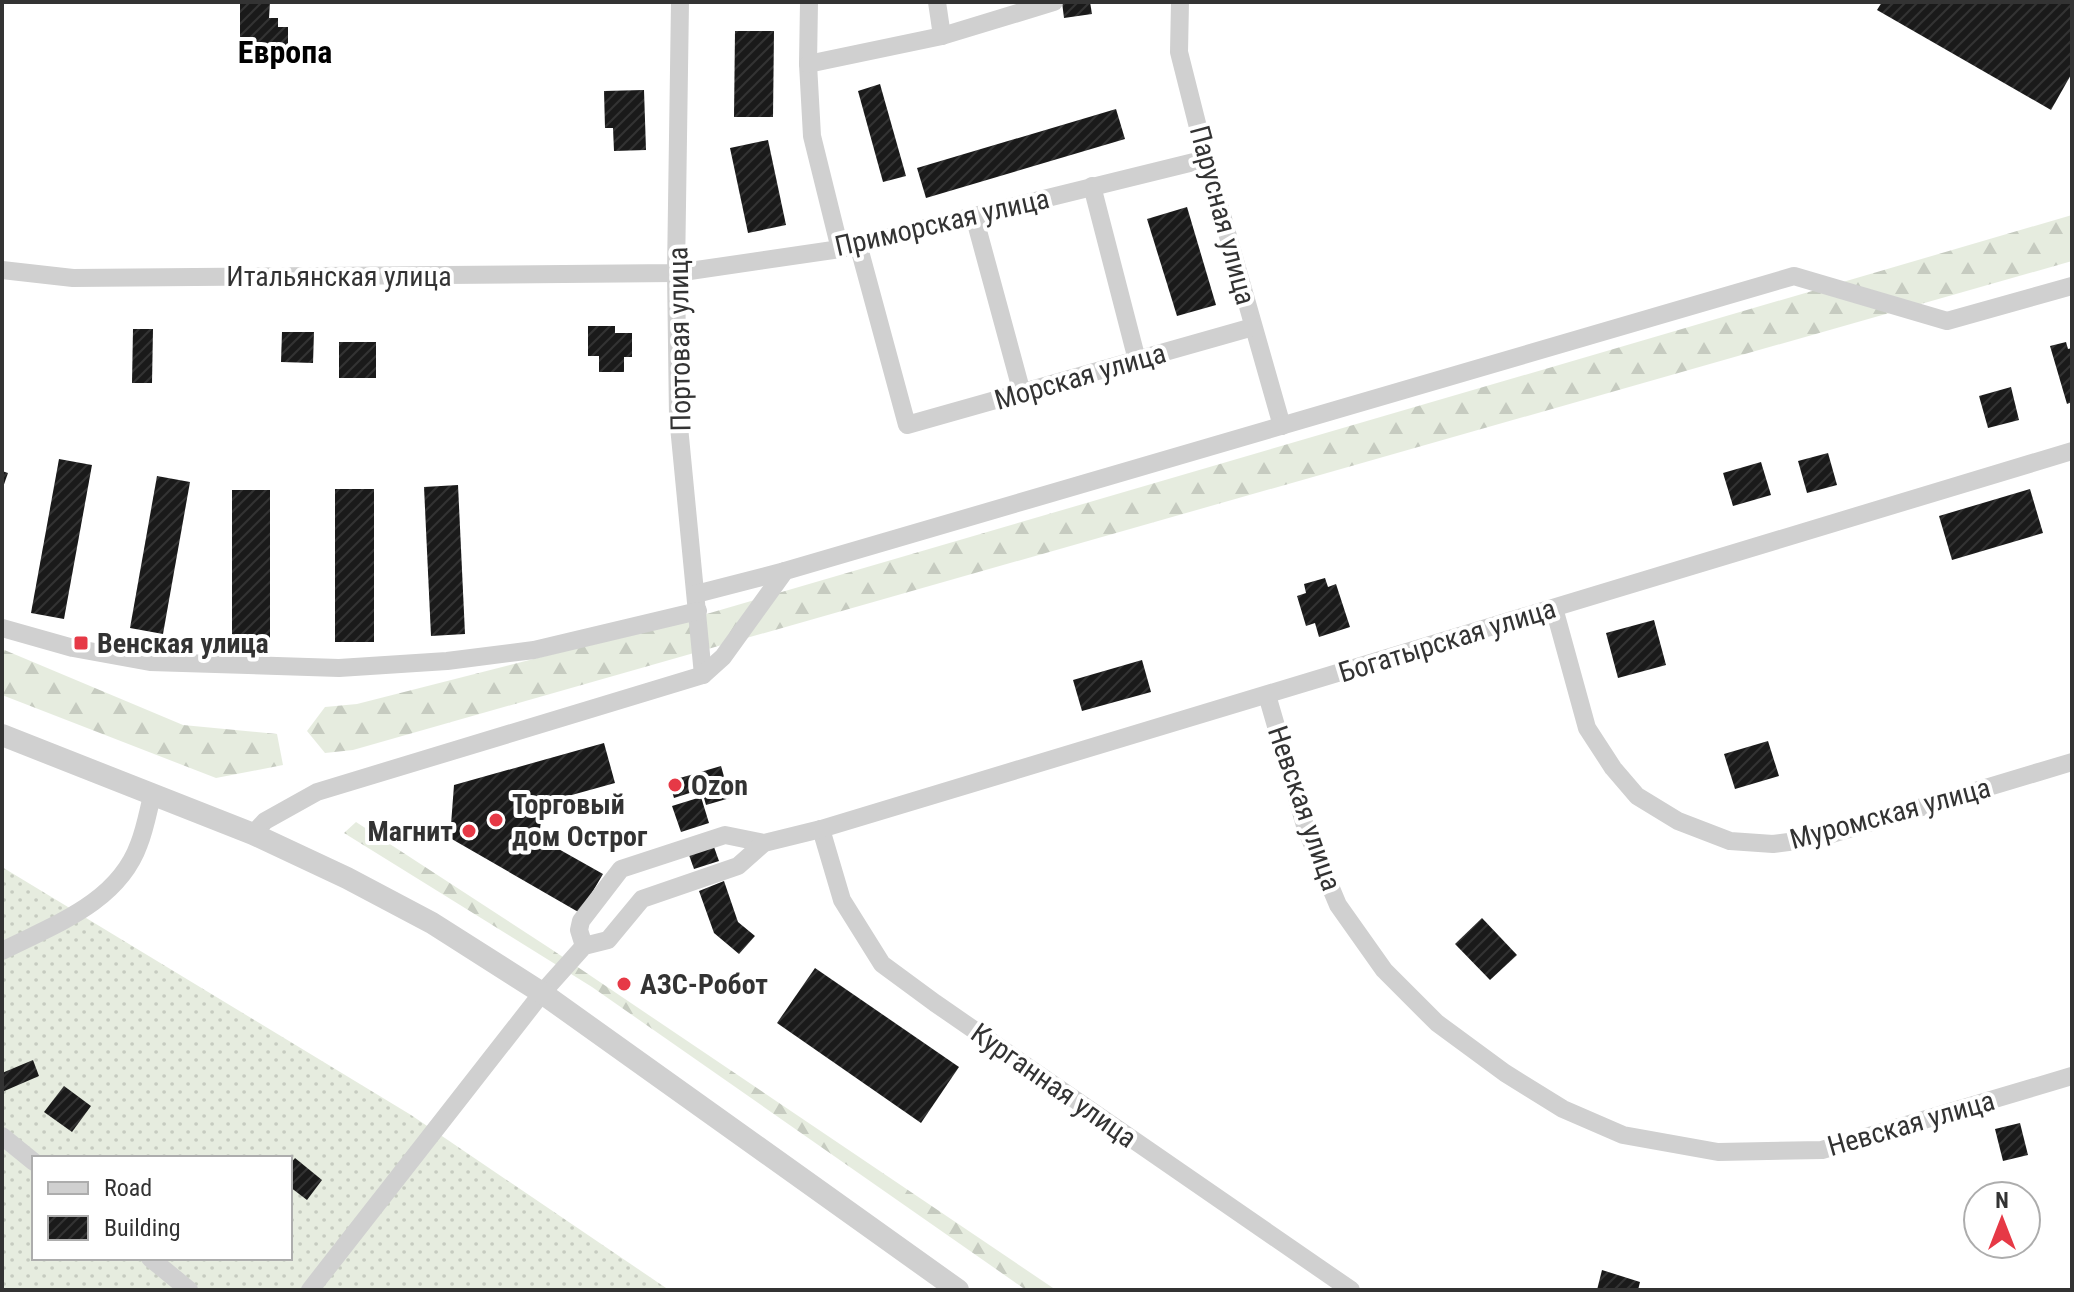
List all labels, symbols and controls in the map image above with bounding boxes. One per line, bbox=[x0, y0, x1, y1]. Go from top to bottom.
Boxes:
district label: Европа bbox=[238, 33, 332, 71]
street label: Парусная улица bbox=[1183, 122, 1262, 308]
street label: Приморская улица bbox=[832, 182, 1052, 263]
street label: Портовая улица bbox=[661, 246, 698, 432]
street label: Итальянская улица bbox=[226, 260, 452, 293]
street label: Морская улица bbox=[991, 336, 1170, 417]
street label: Богатырская улица bbox=[1335, 592, 1560, 689]
place label: Венская улица bbox=[97, 627, 269, 660]
marker: Венская улица bbox=[72, 634, 90, 652]
street label: Невская улица bbox=[1261, 721, 1348, 895]
place label: Ozon bbox=[691, 769, 748, 802]
street label: Муромская улица bbox=[1786, 771, 1994, 856]
marker: Ozon bbox=[666, 776, 684, 794]
place label: Торговый дом Острог bbox=[512, 788, 648, 853]
marker: Торговый дом Острог bbox=[487, 811, 505, 829]
place label: Магнит bbox=[368, 815, 453, 848]
marker: Магнит bbox=[460, 822, 478, 840]
place label: АЗС-Робот bbox=[640, 968, 768, 1001]
marker: АЗС-Робот bbox=[615, 975, 633, 993]
street label: Курганная улица bbox=[965, 1016, 1143, 1155]
street label: Невская улица bbox=[1824, 1084, 1998, 1163]
legend bbox=[32, 1156, 292, 1260]
text: Road bbox=[104, 1174, 152, 1202]
north arrow bbox=[1962, 1180, 2042, 1260]
text: N bbox=[1995, 1188, 2009, 1213]
text: Building bbox=[104, 1214, 181, 1242]

